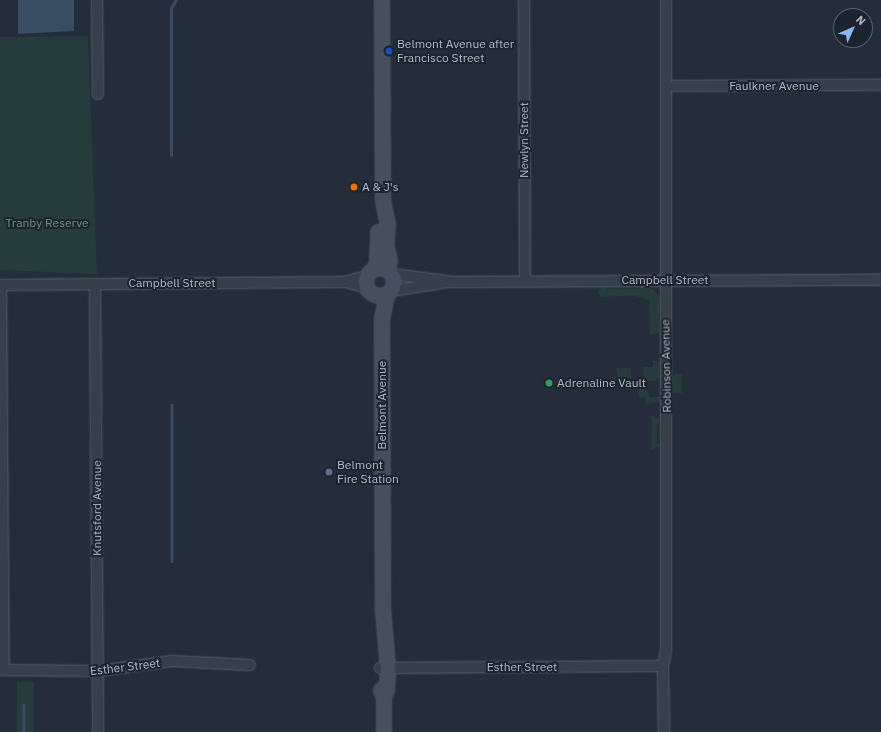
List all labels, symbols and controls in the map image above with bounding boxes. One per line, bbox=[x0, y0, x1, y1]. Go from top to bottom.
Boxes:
north arrow bbox=[833, 8, 873, 48]
text: N bbox=[853, 12, 869, 28]
place label: Belmont Avenue after Francisco Street bbox=[397, 37, 514, 65]
marker: Belmont Avenue after Francisco Street bbox=[384, 46, 394, 56]
street label: Faulkner Avenue bbox=[729, 79, 819, 93]
street label: Newlyn Street bbox=[517, 102, 531, 178]
place label: A & J's bbox=[362, 180, 399, 194]
marker: A & J's bbox=[349, 182, 359, 192]
park label: Tranby Reserve bbox=[5, 216, 89, 230]
street label: Campbell Street bbox=[621, 273, 709, 287]
street label: Campbell Street bbox=[128, 276, 216, 290]
street label: Robinson Avenue bbox=[658, 319, 674, 413]
street label: Belmont Avenue bbox=[375, 361, 389, 449]
place label: Adrenaline Vault bbox=[557, 376, 646, 390]
marker: Adrenaline Vault bbox=[544, 378, 554, 388]
place label: Belmont Fire Station bbox=[337, 458, 399, 486]
street label: Knutsford Avenue bbox=[90, 460, 104, 556]
marker: Belmont Fire Station bbox=[324, 467, 334, 477]
street label: Esther Street bbox=[89, 656, 161, 678]
street label: Esther Street bbox=[487, 660, 557, 674]

